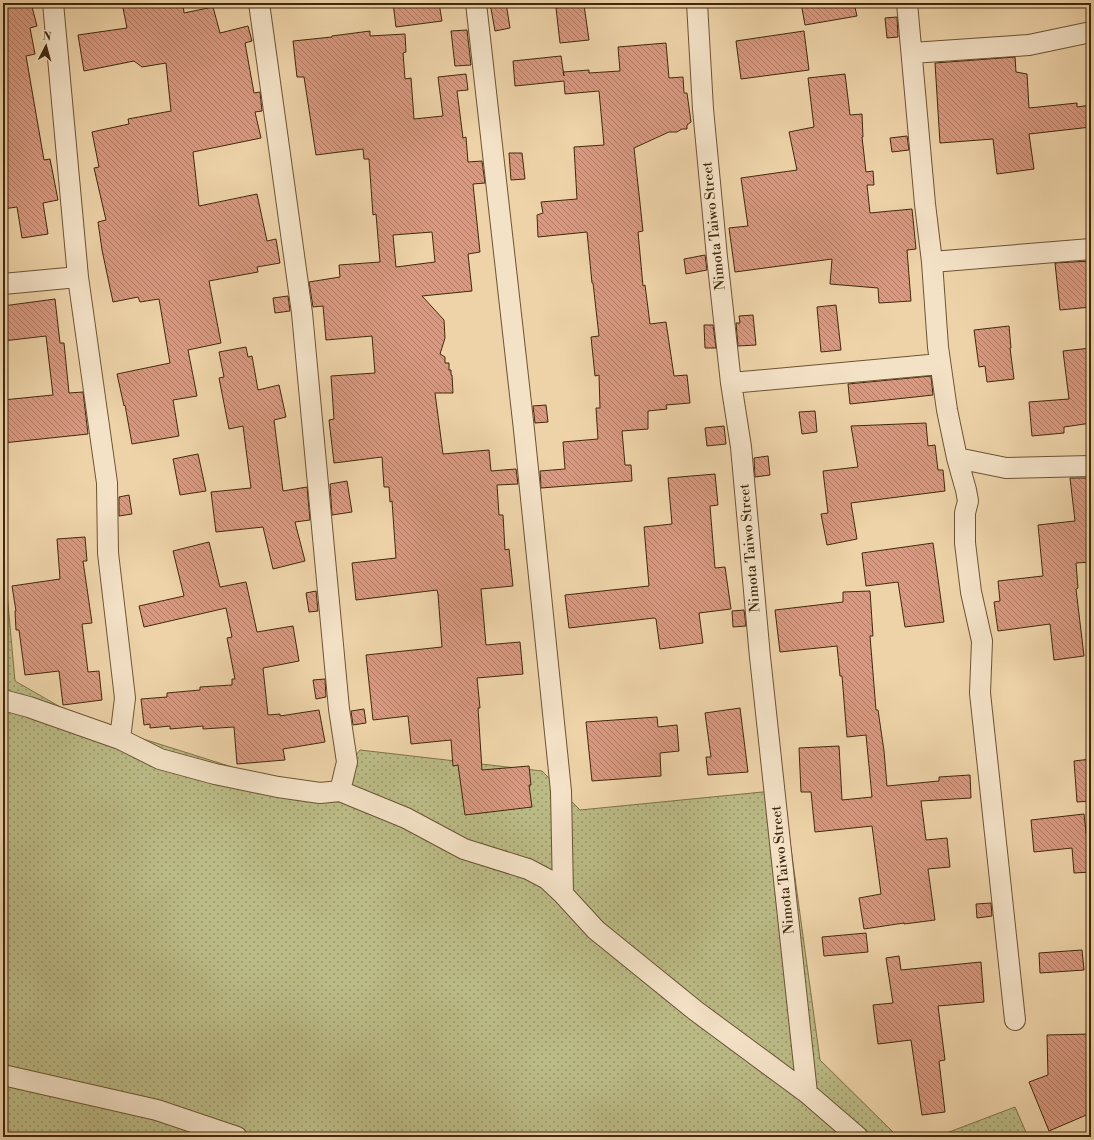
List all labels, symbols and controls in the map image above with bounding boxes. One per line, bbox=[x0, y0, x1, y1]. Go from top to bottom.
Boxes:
north arrow bbox=[26, 26, 66, 66]
text: N bbox=[42, 30, 52, 44]
street label: Nimota Taiwo Street bbox=[698, 161, 730, 291]
street label: Nimota Taiwo Street bbox=[735, 483, 765, 613]
street label: Nimota Taiwo Street bbox=[767, 805, 799, 935]

